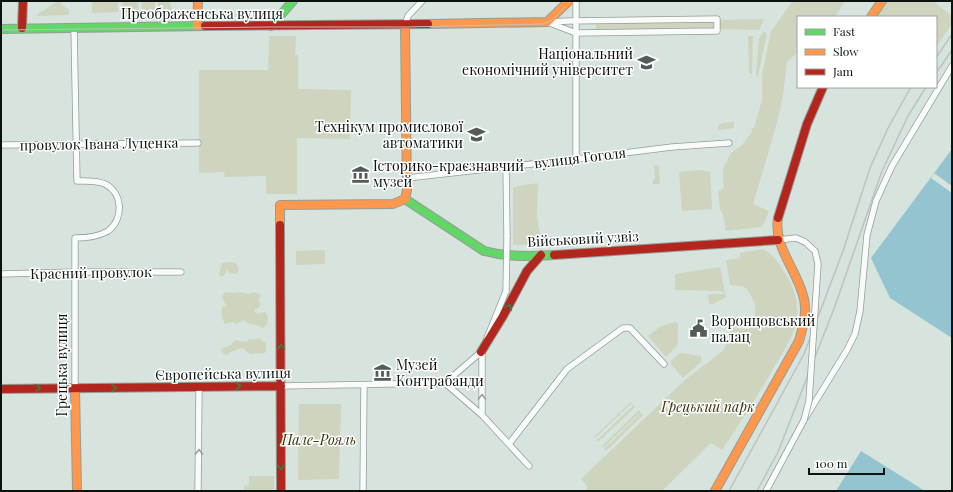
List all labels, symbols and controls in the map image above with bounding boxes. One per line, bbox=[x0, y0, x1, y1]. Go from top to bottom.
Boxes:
street label: Преображенська вулиця bbox=[121, 4, 283, 23]
legend bbox=[797, 16, 937, 88]
text: Fast bbox=[833, 23, 856, 39]
text: Slow bbox=[833, 43, 859, 59]
place label: Національний економічний університет bbox=[462, 44, 633, 79]
school or university icon: Національний економічний університет bbox=[636, 52, 656, 72]
text: Jam bbox=[832, 63, 854, 79]
place label: Технікум промислової автоматики bbox=[315, 117, 464, 152]
school or university icon: Технікум промислової автоматики bbox=[466, 125, 486, 145]
street label: провулок Івана Луценка bbox=[20, 133, 178, 154]
street label: вулиця Гоголя bbox=[533, 142, 627, 173]
place label: Історико-краєзнавчий музей bbox=[373, 156, 524, 191]
museum icon: Історико-краєзнавчий музей bbox=[350, 164, 370, 184]
street label: Військовий узвіз bbox=[527, 226, 639, 251]
street label: Красний провулок bbox=[30, 262, 152, 283]
one-way arrow bbox=[504, 303, 512, 311]
place label: Воронцовський палац bbox=[711, 311, 816, 346]
street label: Грецька вулиця bbox=[52, 313, 71, 416]
public building icon: Воронцовський палац bbox=[688, 319, 708, 339]
one-way arrow bbox=[277, 344, 285, 350]
place label: Музей Контрабанди bbox=[396, 355, 484, 390]
street label: Європейська вулиця bbox=[155, 363, 292, 384]
museum icon: Музей Контрабанди bbox=[373, 363, 393, 383]
one-way arrow bbox=[235, 382, 241, 390]
one-way arrow bbox=[35, 384, 41, 393]
one-way arrow bbox=[111, 384, 117, 392]
one-way arrow bbox=[478, 394, 486, 400]
park label: Грецький парк bbox=[660, 397, 755, 416]
park label: Пале-Рояль bbox=[281, 430, 356, 449]
one-way arrow bbox=[194, 449, 203, 455]
scale bar bbox=[809, 450, 884, 476]
text: 100 m bbox=[815, 455, 848, 471]
one-way arrow bbox=[277, 464, 285, 470]

